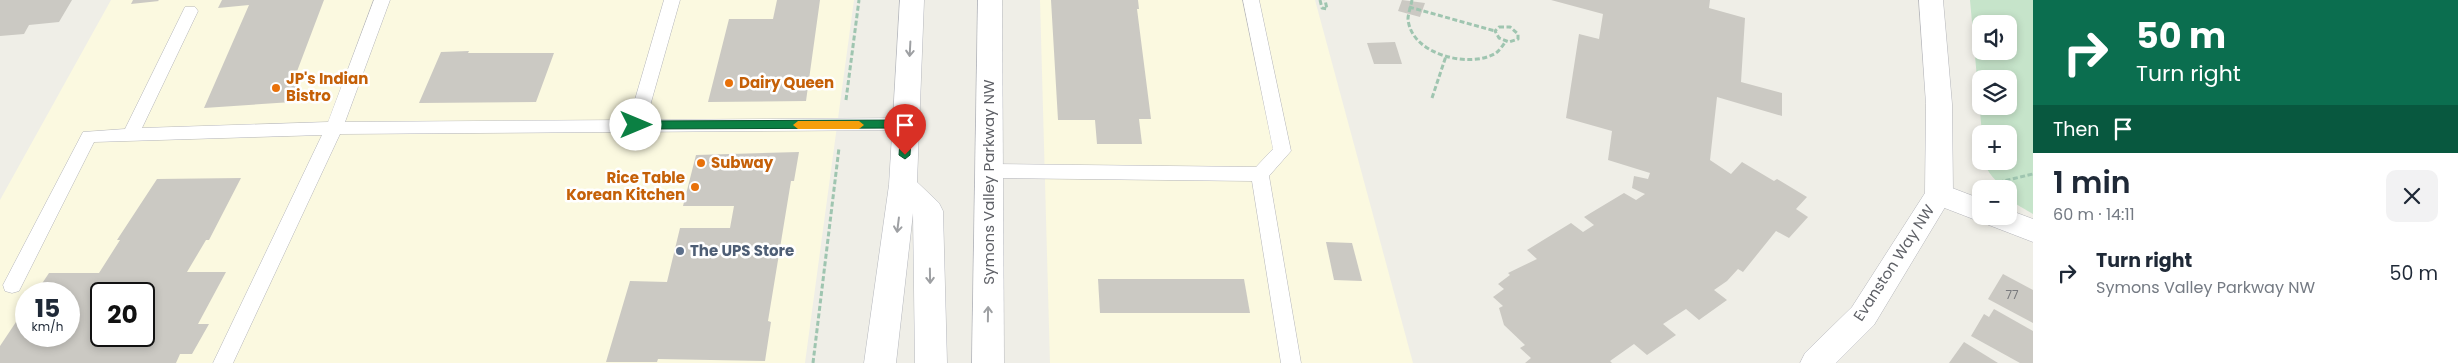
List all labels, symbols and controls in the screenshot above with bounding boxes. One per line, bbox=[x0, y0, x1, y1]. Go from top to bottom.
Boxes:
text: 50 m bbox=[2136, 11, 2226, 60]
map controls bbox=[1972, 15, 2017, 225]
button: sound bbox=[1972, 15, 2017, 60]
icon: right bbox=[2053, 20, 2118, 85]
one-way arrow bbox=[906, 40, 915, 56]
text: Turn right bbox=[2136, 58, 2241, 89]
place label: JP's Indian Bistro bbox=[286, 68, 368, 106]
button: layers bbox=[1972, 70, 2017, 115]
place label: Dairy Queen bbox=[739, 72, 834, 93]
marker: Dairy Queen bbox=[723, 77, 735, 89]
street label: Symons Valley Parkway NW bbox=[978, 79, 999, 285]
marker: JP's Indian Bistro bbox=[270, 82, 282, 94]
position arrow bbox=[609, 98, 661, 150]
pin bbox=[884, 104, 926, 155]
icon: arrive bbox=[891, 111, 919, 139]
icon: arrive bbox=[2109, 115, 2137, 143]
text: Then bbox=[2053, 116, 2099, 143]
button: + bbox=[1972, 125, 2017, 170]
place label: Subway bbox=[711, 152, 774, 173]
marker: Subway bbox=[695, 157, 707, 169]
text: 1 min bbox=[2053, 161, 2131, 204]
place label: Rice Table Korean Kitchen bbox=[566, 167, 685, 205]
button: close bbox=[2386, 170, 2438, 222]
button: − bbox=[1972, 180, 2017, 225]
marker: Rice Table Korean Kitchen bbox=[689, 181, 701, 193]
street label: Evanston Way NW bbox=[1848, 200, 1939, 325]
text: 60 m · 14:11 bbox=[2053, 203, 2135, 226]
one-way arrow bbox=[893, 217, 903, 233]
place label: The UPS Store bbox=[690, 240, 794, 261]
marker: The UPS Store bbox=[674, 245, 686, 257]
text: Turn right bbox=[2096, 247, 2192, 274]
icon: right bbox=[2053, 259, 2081, 287]
text: 50 m bbox=[2389, 260, 2438, 287]
one-way arrow bbox=[925, 267, 935, 283]
text: Symons Valley Parkway NW bbox=[2096, 276, 2315, 299]
speed limit sign: 20 bbox=[90, 282, 155, 347]
house number: 77 bbox=[2005, 286, 2019, 303]
text: 15 bbox=[35, 291, 60, 326]
one-way arrow bbox=[983, 307, 993, 323]
text: km/h bbox=[32, 318, 63, 335]

